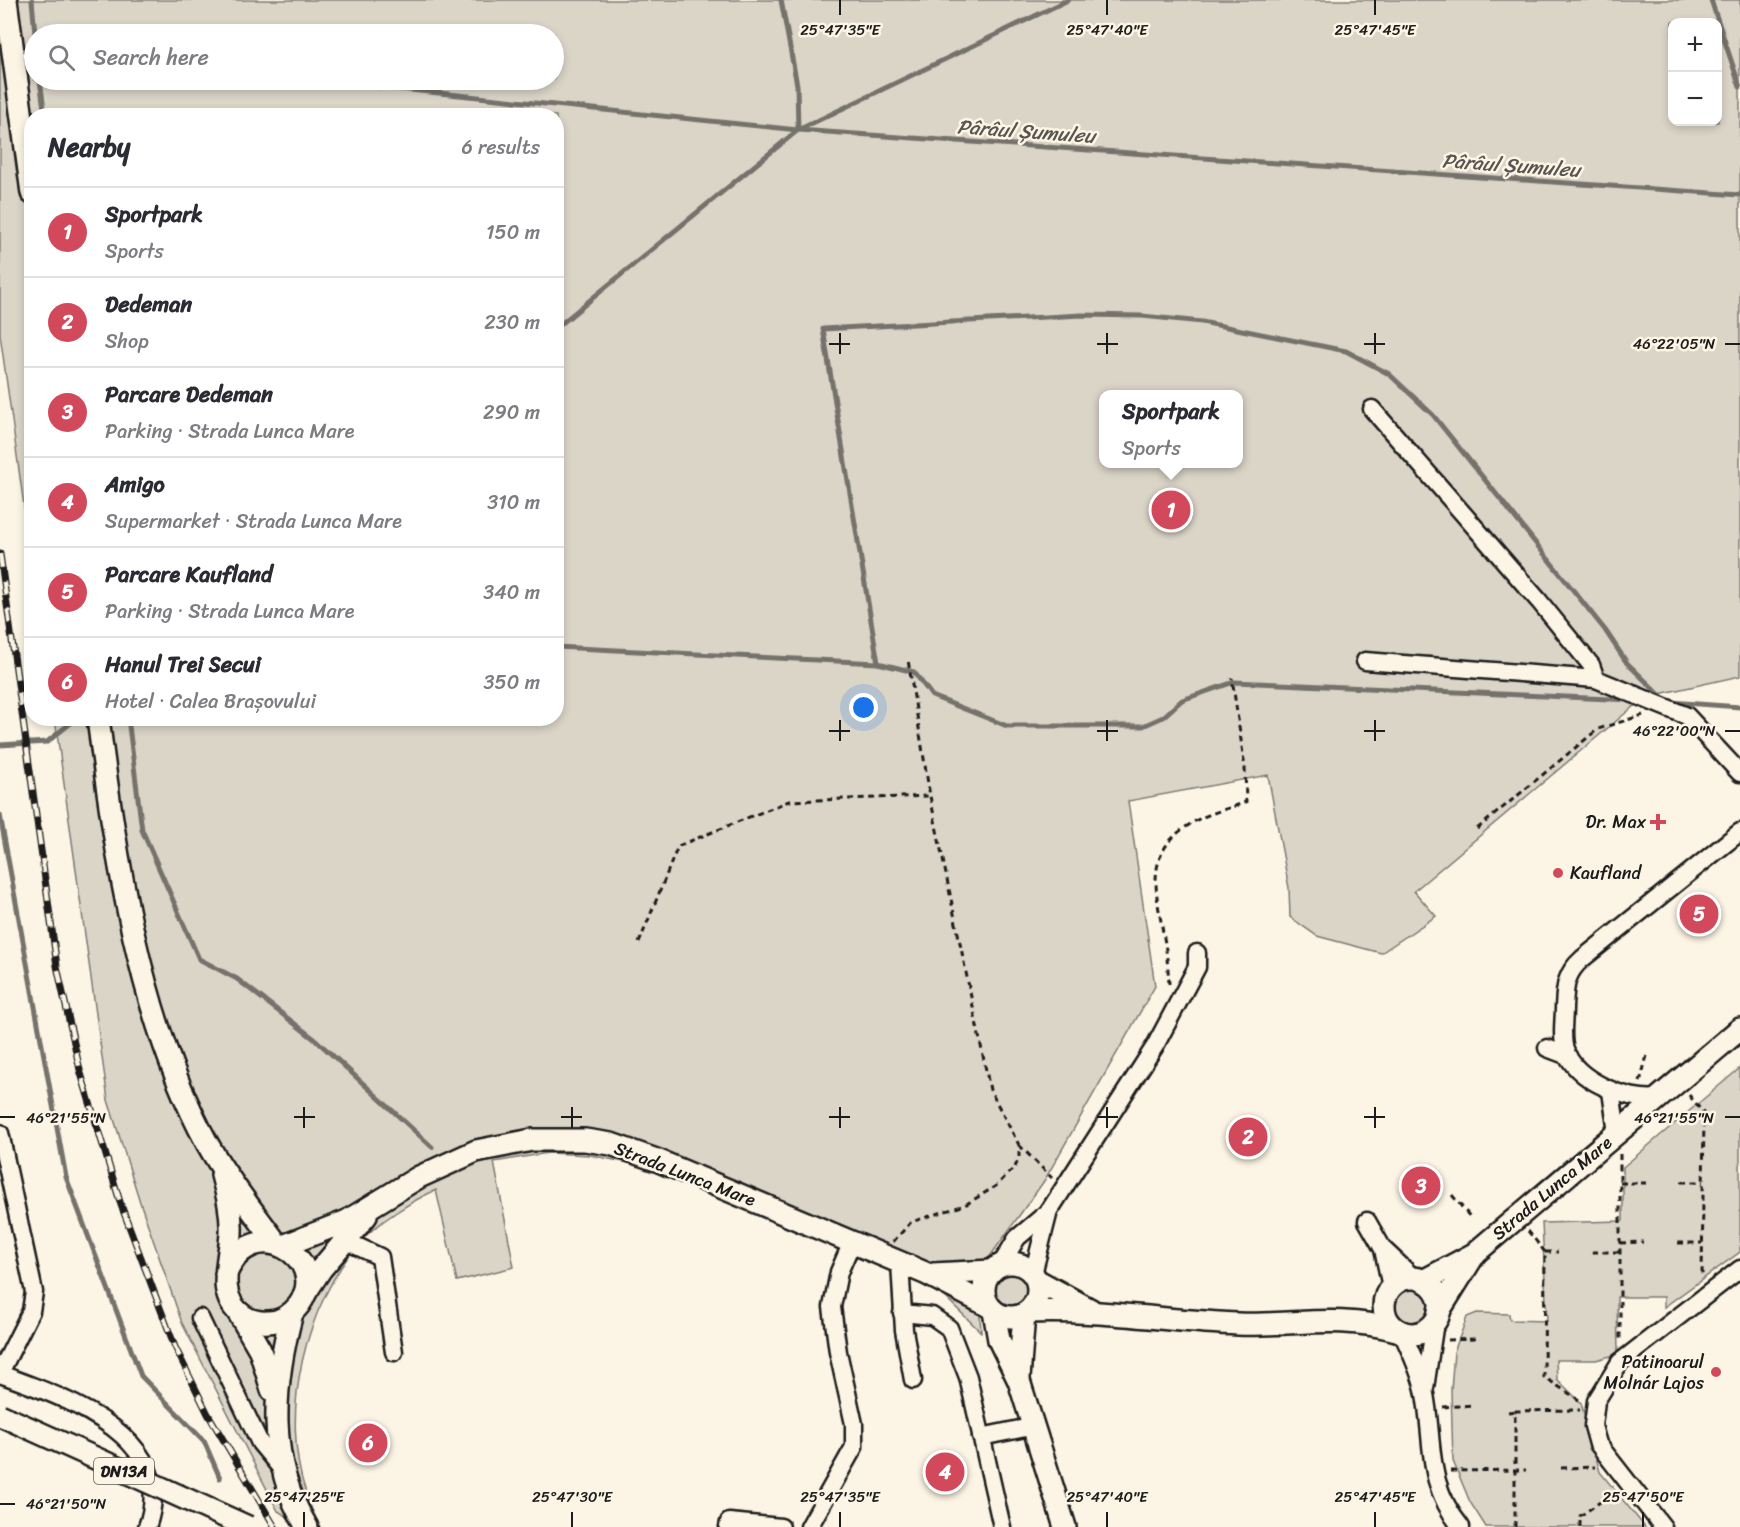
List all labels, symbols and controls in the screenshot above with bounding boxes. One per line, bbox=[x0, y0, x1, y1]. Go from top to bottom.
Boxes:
text: 25°47'35"E bbox=[800, 17, 882, 43]
text: 25°47'40"E bbox=[1066, 17, 1149, 43]
text: 25°47'45"E bbox=[1335, 17, 1417, 43]
map controls bbox=[1668, 18, 1722, 126]
button: + bbox=[1668, 18, 1722, 72]
search box bbox=[24, 24, 564, 90]
text: Search here bbox=[93, 38, 209, 77]
icon: search bbox=[45, 41, 78, 74]
button: − bbox=[1668, 72, 1722, 126]
water label: Pârâul Șumuleu bbox=[956, 109, 1098, 154]
text: Nearby bbox=[48, 124, 130, 170]
text: 6 results bbox=[461, 130, 540, 165]
water label: Pârâul Șumuleu bbox=[1441, 143, 1583, 188]
text: Sportpark bbox=[105, 195, 203, 234]
text: 1 bbox=[63, 215, 72, 250]
text: 150 m bbox=[486, 215, 540, 250]
text: Sports bbox=[105, 234, 164, 269]
text: Dedeman bbox=[105, 285, 192, 324]
text: 2 bbox=[62, 305, 73, 340]
text: 230 m bbox=[484, 305, 540, 340]
text: Shop bbox=[105, 324, 149, 359]
text: 46°22'05"N bbox=[1633, 331, 1716, 357]
text: Parcare Dedeman bbox=[105, 375, 273, 414]
popup bbox=[1099, 390, 1243, 468]
text: Sportpark bbox=[1122, 392, 1220, 431]
text: 3 bbox=[62, 395, 73, 430]
text: 290 m bbox=[483, 395, 540, 430]
text: Parking · Strada Lunca Mare bbox=[105, 414, 355, 449]
text: Sports bbox=[1122, 431, 1181, 466]
text: Amigo bbox=[105, 465, 165, 504]
text: 4 bbox=[61, 485, 74, 520]
text: 310 m bbox=[487, 485, 540, 520]
pin: 1 bbox=[1152, 488, 1190, 532]
text: Supermarket · Strada Lunca Mare bbox=[105, 504, 402, 539]
text: Parcare Kaufland bbox=[105, 555, 273, 594]
text: 5 bbox=[61, 575, 74, 610]
text: 340 m bbox=[483, 575, 540, 610]
text: Parking · Strada Lunca Mare bbox=[105, 594, 355, 629]
text: Hanul Trei Secui bbox=[105, 645, 261, 684]
text: 6 bbox=[62, 665, 73, 700]
text: 350 m bbox=[484, 665, 540, 700]
text: Hotel · Calea Brașovului bbox=[105, 684, 316, 719]
your location bbox=[849, 693, 878, 722]
text: 46°22'00"N bbox=[1633, 718, 1716, 744]
place label: Dr. Max bbox=[1586, 806, 1647, 838]
marker: Dr. Max bbox=[1651, 815, 1665, 829]
place label: Kaufland bbox=[1570, 857, 1643, 889]
marker: Kaufland bbox=[1551, 866, 1565, 880]
pin: 5 bbox=[1680, 892, 1718, 936]
text: 46°21'55"N bbox=[26, 1105, 107, 1131]
text: 46°21'55"N bbox=[1634, 1105, 1715, 1131]
pin: 2 bbox=[1228, 1114, 1268, 1160]
street label: Strada Lunca Mare bbox=[1484, 1127, 1620, 1248]
street label: Strada Lunca Mare bbox=[609, 1132, 761, 1216]
pin: 3 bbox=[1402, 1164, 1440, 1208]
place label: Patinoarul Molnár Lajos bbox=[1604, 1346, 1705, 1399]
marker: Patinoarul Molnár Lajos bbox=[1709, 1365, 1723, 1379]
pin: 6 bbox=[348, 1420, 388, 1466]
pin: 4 bbox=[926, 1450, 964, 1494]
road number: DN13A bbox=[94, 1458, 154, 1484]
text: 25°47'25"E bbox=[264, 1484, 346, 1510]
text: 25°47'30"E bbox=[532, 1484, 614, 1510]
text: 25°47'35"E bbox=[800, 1484, 882, 1510]
text: 25°47'40"E bbox=[1066, 1484, 1149, 1510]
text: 25°47'45"E bbox=[1335, 1484, 1417, 1510]
text: 25°47'50"E bbox=[1603, 1484, 1685, 1510]
text: 46°21'50"N bbox=[26, 1491, 107, 1517]

